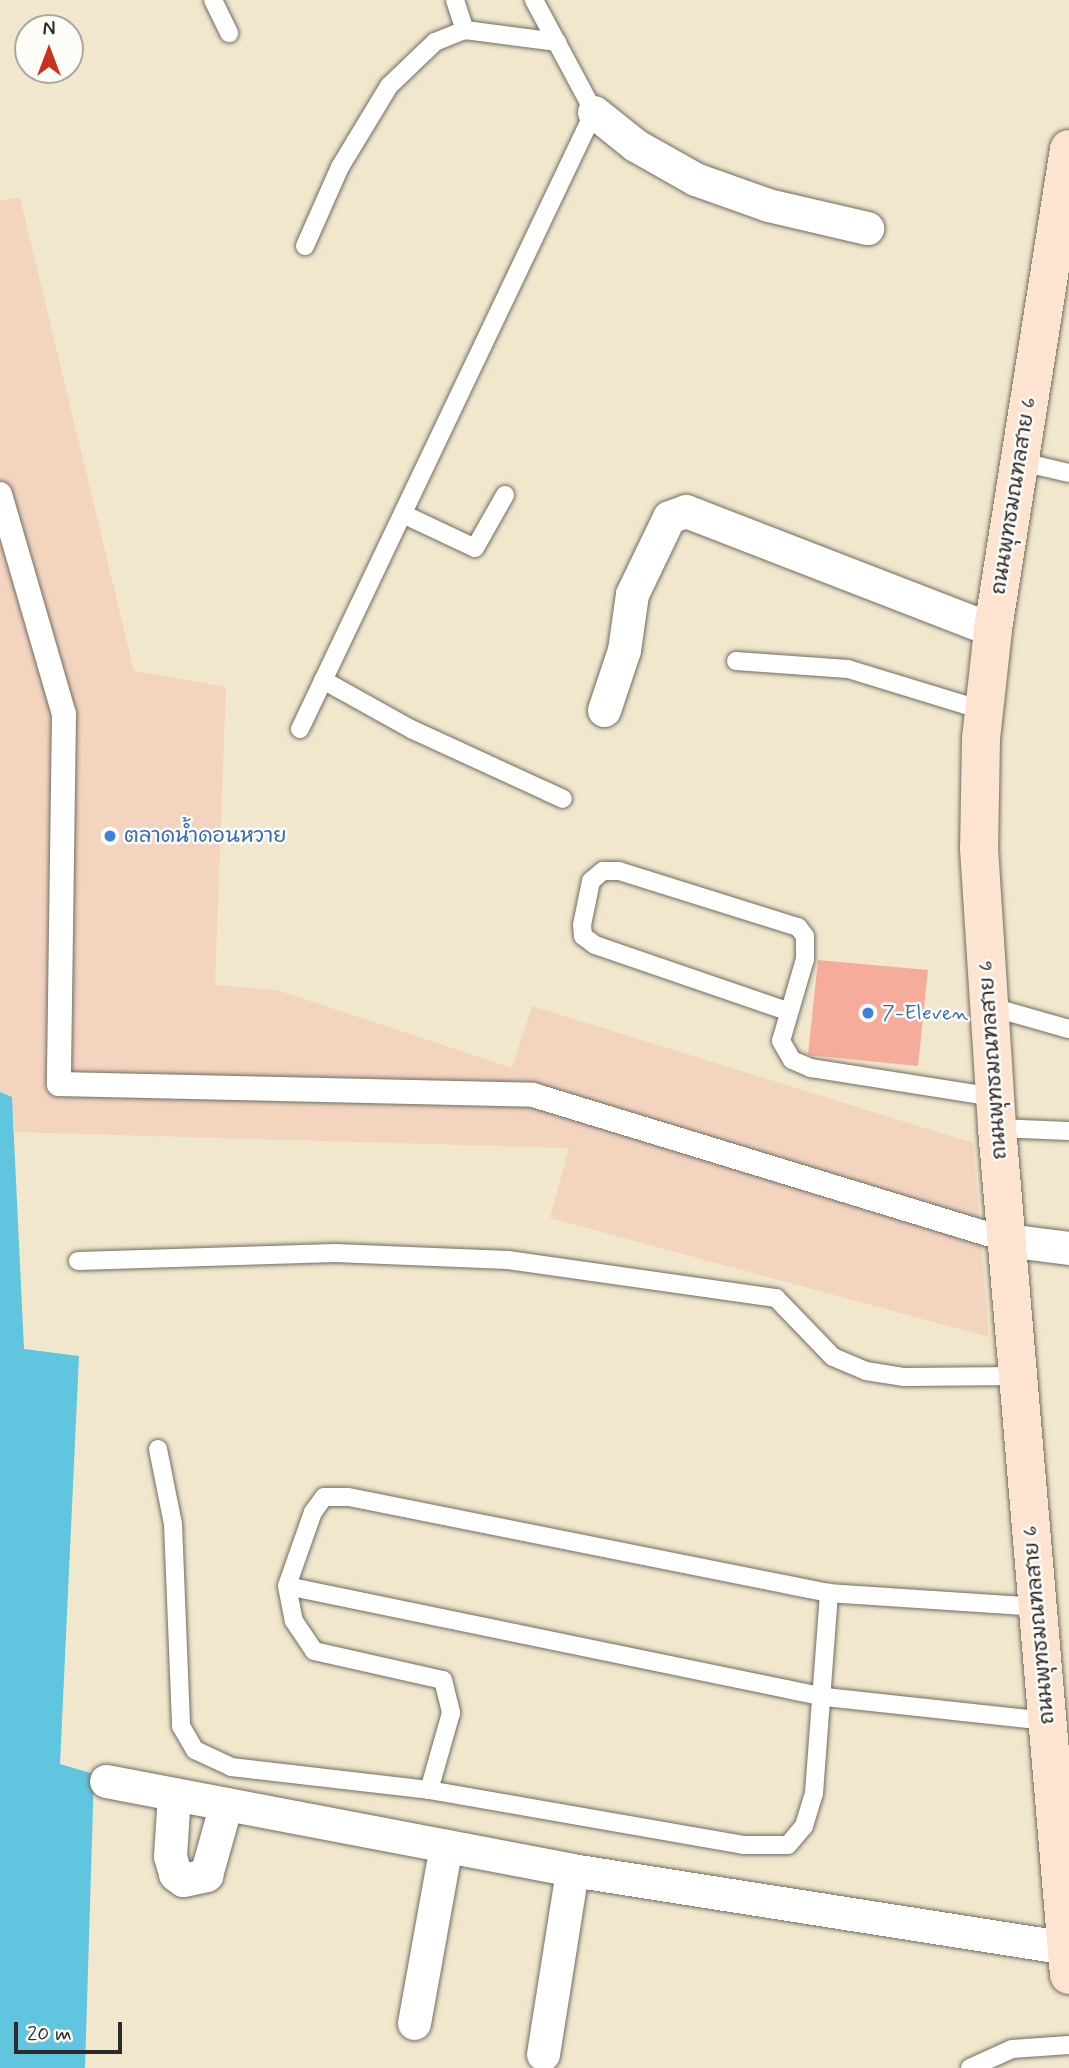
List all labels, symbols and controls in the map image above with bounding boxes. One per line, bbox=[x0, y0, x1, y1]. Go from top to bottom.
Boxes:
north arrow bbox=[14, 14, 84, 84]
text: N bbox=[43, 17, 55, 42]
street label: ถนนพุทธมณฑลสาย 6 bbox=[986, 395, 1042, 597]
place label: ตลาดน้ำดอนหวาย bbox=[124, 823, 287, 849]
marker: ตลาดน้ำดอนหวาย bbox=[102, 828, 118, 844]
street label: ถนนพุทธมณฑลสาย 6 bbox=[973, 960, 1013, 1160]
place label: 7-Eleven bbox=[882, 1000, 968, 1026]
marker: 7-Eleven bbox=[860, 1005, 876, 1021]
street label: ถนนพุทธมณฑลสาย 6 bbox=[1018, 1525, 1060, 1725]
scale bar bbox=[18, 2008, 126, 2052]
text: 20 m bbox=[27, 2020, 72, 2048]

